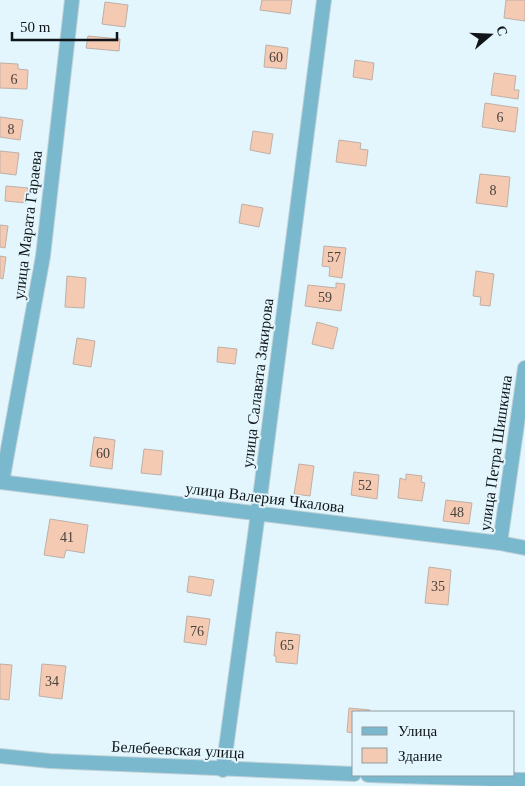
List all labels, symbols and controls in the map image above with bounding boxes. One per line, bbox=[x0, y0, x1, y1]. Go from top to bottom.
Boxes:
scale bar bbox=[12, 10, 118, 42]
north arrow bbox=[465, 10, 515, 60]
text: 50 m bbox=[20, 19, 51, 35]
text: С bbox=[493, 24, 511, 38]
house number: 60 bbox=[269, 50, 283, 65]
house number: 6 bbox=[11, 72, 18, 87]
house number: 6 bbox=[497, 110, 504, 125]
house number: 8 bbox=[8, 122, 15, 137]
street label: улица Марата Гараева bbox=[10, 149, 46, 301]
house number: 8 bbox=[490, 183, 497, 198]
house number: 57 bbox=[327, 250, 341, 265]
house number: 59 bbox=[318, 290, 332, 305]
street label: улица Салавата Закирова bbox=[239, 297, 277, 469]
street label: улица Петра Шишкина bbox=[476, 374, 516, 532]
house number: 60 bbox=[96, 446, 110, 461]
house number: 52 bbox=[358, 478, 372, 493]
street label: улица Валерия Чкалова bbox=[184, 479, 345, 517]
house number: 48 bbox=[450, 505, 464, 520]
house number: 41 bbox=[60, 530, 74, 545]
house number: 35 bbox=[431, 579, 445, 594]
house number: 76 bbox=[190, 624, 204, 639]
house number: 65 bbox=[280, 638, 294, 653]
house number: 34 bbox=[45, 674, 59, 689]
legend bbox=[352, 711, 515, 776]
text: Улица bbox=[398, 723, 437, 739]
street label: Белебеевская улица bbox=[111, 738, 245, 762]
text: Здание bbox=[398, 748, 442, 764]

